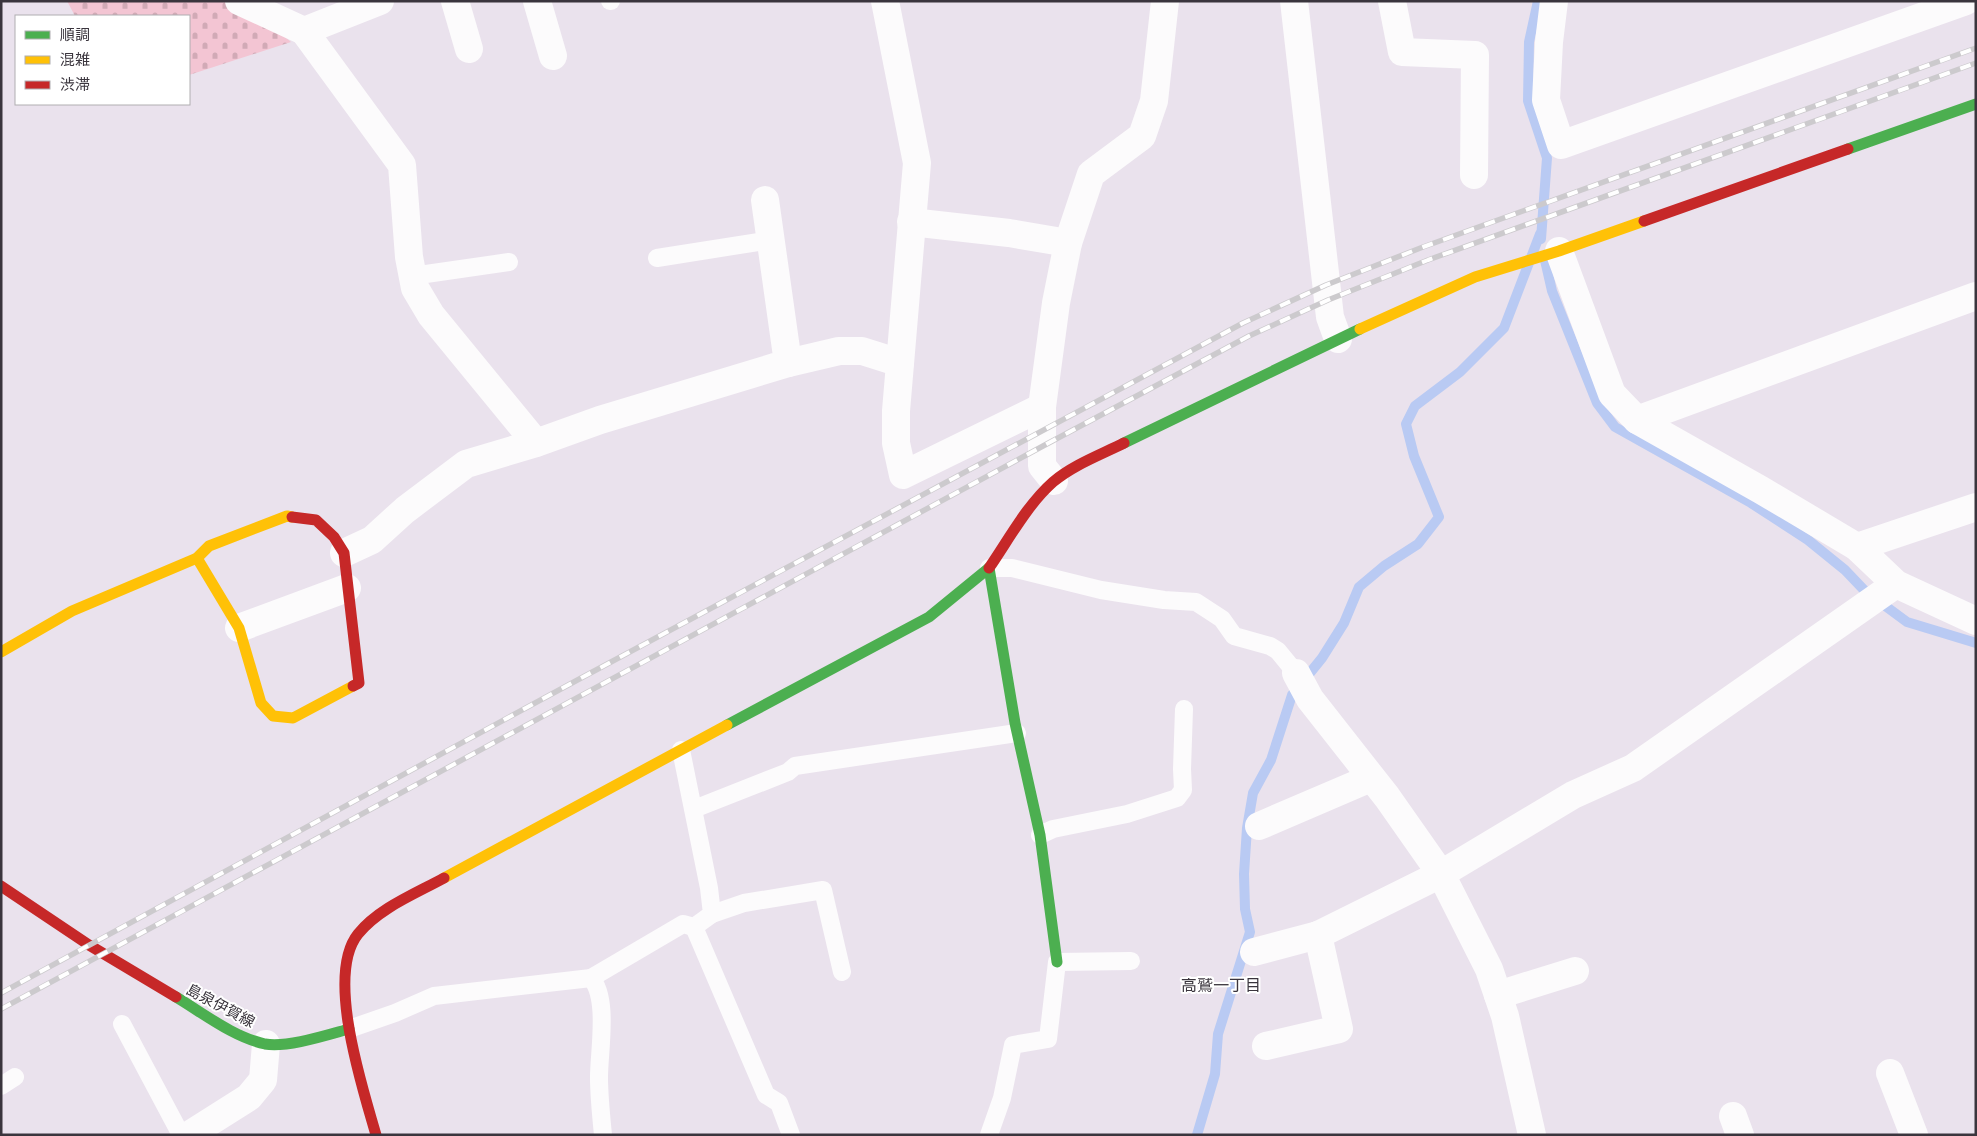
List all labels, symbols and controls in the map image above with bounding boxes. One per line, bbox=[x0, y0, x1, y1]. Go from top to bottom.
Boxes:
legend bbox=[15, 15, 190, 105]
text: 順調 bbox=[60, 25, 90, 43]
text: 混雑 bbox=[60, 50, 90, 68]
text: 渋滞 bbox=[60, 75, 90, 93]
district label: 高鷲一丁目 bbox=[1181, 975, 1261, 994]
street label: 島泉伊賀線 bbox=[184, 979, 258, 1031]

